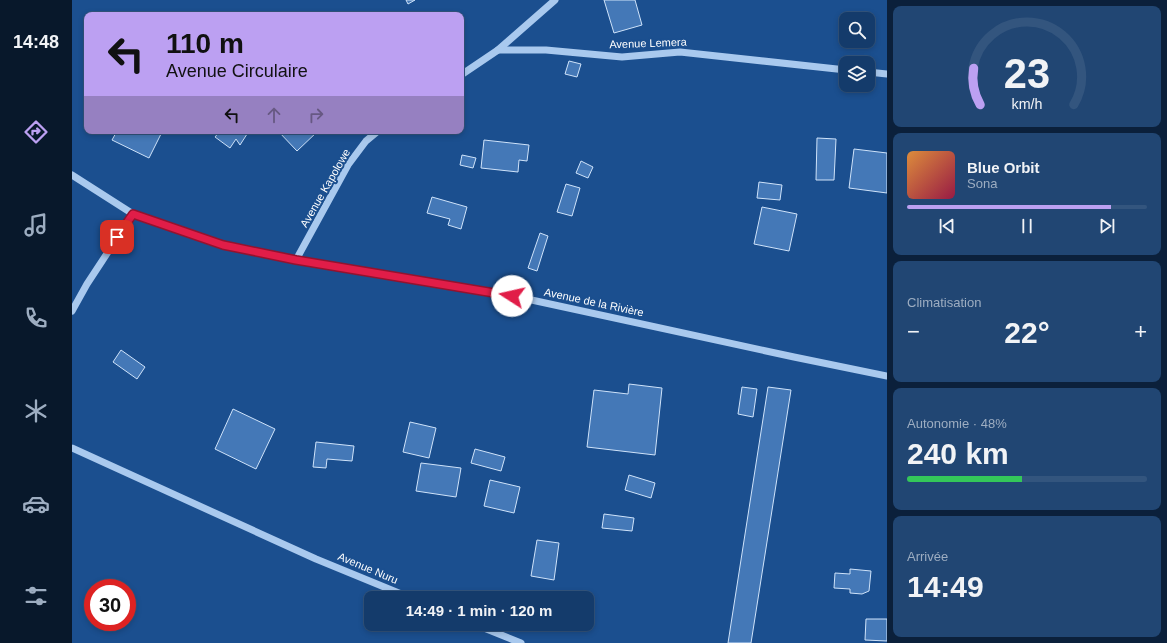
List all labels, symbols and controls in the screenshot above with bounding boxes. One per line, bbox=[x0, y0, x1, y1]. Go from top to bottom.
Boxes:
map controls bbox=[839, 12, 875, 92]
button: search bbox=[839, 12, 875, 48]
icon: left bbox=[100, 28, 152, 80]
text: 110 m bbox=[166, 28, 244, 59]
text: 14:48 bbox=[13, 32, 59, 52]
street label: Avenue Lemera bbox=[609, 36, 688, 50]
text: 23 bbox=[1004, 50, 1050, 97]
button: layers bbox=[839, 56, 875, 92]
text: Avenue Circulaire bbox=[166, 61, 308, 81]
text: km/h bbox=[1012, 95, 1043, 111]
icon: left bbox=[221, 104, 243, 126]
icon: ahead bbox=[263, 104, 285, 126]
icon: right bbox=[305, 104, 327, 126]
icon: directions bbox=[22, 118, 50, 146]
street label: Avenue Kapolowe bbox=[298, 147, 352, 229]
text: Blue Orbit bbox=[967, 159, 1040, 176]
text: Sona bbox=[967, 176, 997, 191]
icon: music bbox=[22, 211, 50, 239]
icon: previous bbox=[936, 215, 958, 237]
icon: pause bbox=[1016, 215, 1038, 237]
icon: next bbox=[1096, 215, 1118, 237]
pin bbox=[100, 220, 134, 254]
icon: arrive bbox=[106, 226, 128, 248]
position arrow bbox=[491, 275, 533, 317]
street label: Avenue de la Rivière bbox=[543, 286, 645, 318]
text: Climatisation bbox=[907, 295, 981, 310]
icon: phone bbox=[22, 304, 50, 332]
text: 22° bbox=[1004, 316, 1050, 349]
text: − bbox=[907, 319, 920, 344]
text: + bbox=[1134, 319, 1147, 344]
icon: climate bbox=[22, 397, 50, 425]
text: Autonomie · 48% bbox=[907, 416, 1007, 431]
text: 240 km bbox=[907, 437, 1009, 470]
icon: car bbox=[22, 490, 50, 518]
text: Arrivée bbox=[907, 549, 948, 564]
street label: Avenue Nuru bbox=[336, 550, 400, 586]
text: 14:49 bbox=[907, 570, 984, 603]
speed limit sign: 30 bbox=[84, 579, 136, 631]
icon: filters bbox=[22, 582, 50, 610]
text: 14:49 · 1 min · 120 m bbox=[406, 602, 552, 619]

